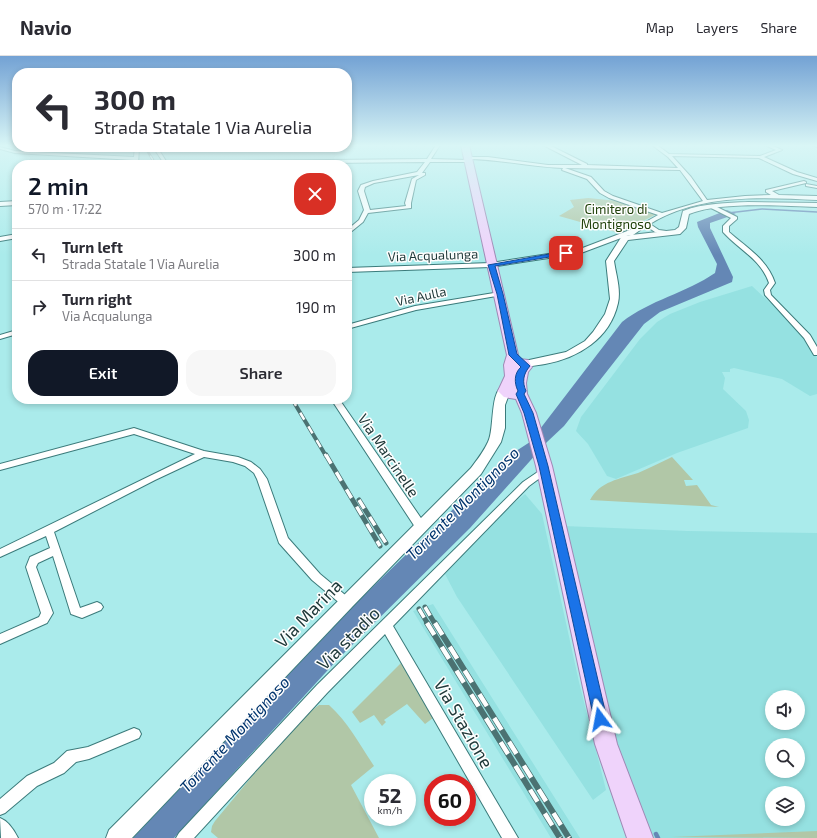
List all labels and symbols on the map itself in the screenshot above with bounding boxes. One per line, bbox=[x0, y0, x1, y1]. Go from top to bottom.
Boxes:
park label: Cimitero di Montignoso bbox=[581, 201, 651, 232]
pin bbox=[549, 236, 583, 270]
street label: Via Acqualunga bbox=[388, 245, 478, 265]
street label: Via Aulla bbox=[394, 283, 448, 309]
street label: Via Marcinelle bbox=[355, 410, 423, 500]
water label: Torrente Montignoso bbox=[402, 443, 522, 563]
street label: Via Marina bbox=[270, 574, 346, 652]
street label: Via stadio bbox=[312, 602, 384, 674]
water label: Torrente Montignoso bbox=[175, 672, 293, 796]
street label: Via Stazione bbox=[429, 674, 499, 772]
position arrow bbox=[579, 698, 621, 740]
speed limit sign: 60 bbox=[424, 774, 476, 826]

